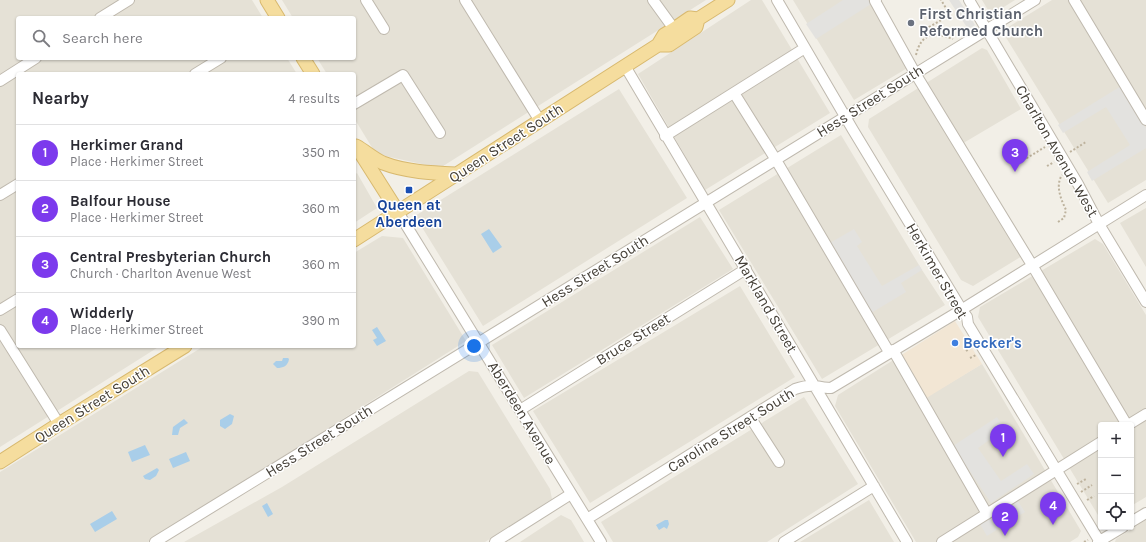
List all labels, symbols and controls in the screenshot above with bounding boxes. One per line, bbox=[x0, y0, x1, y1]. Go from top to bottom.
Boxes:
place label: First Christian Reformed Church bbox=[919, 5, 1043, 40]
search box bbox=[16, 16, 356, 60]
marker: First Christian Reformed Church bbox=[906, 18, 916, 28]
icon: search bbox=[30, 27, 52, 49]
text: Search here bbox=[62, 29, 143, 47]
street label: Hess Street South bbox=[813, 61, 927, 141]
street label: Charlton Avenue West bbox=[1012, 82, 1102, 221]
text: Nearby bbox=[32, 88, 89, 108]
text: 4 results bbox=[288, 91, 340, 106]
street label: Queen Street South bbox=[445, 99, 567, 187]
text: Herkimer Grand bbox=[70, 136, 183, 154]
pin: 3 bbox=[1002, 139, 1028, 172]
text: 1 bbox=[43, 145, 47, 160]
text: 350 m bbox=[302, 145, 340, 160]
text: Place · Herkimer Street bbox=[70, 154, 203, 169]
marker: Queen at Aberdeen bbox=[404, 185, 414, 195]
text: Balfour House bbox=[70, 192, 171, 210]
place label: Queen at Aberdeen bbox=[376, 196, 442, 231]
text: 2 bbox=[41, 201, 49, 216]
text: 360 m bbox=[302, 201, 340, 216]
text: Place · Herkimer Street bbox=[70, 210, 203, 225]
street label: Herkimer Street bbox=[902, 220, 972, 323]
street label: Hess Street South bbox=[538, 231, 652, 311]
text: Central Presbyterian Church bbox=[70, 248, 271, 266]
street label: Markland Street bbox=[731, 252, 801, 356]
text: 3 bbox=[41, 257, 49, 272]
text: 360 m bbox=[302, 257, 340, 272]
text: Church · Charlton Avenue West bbox=[70, 266, 251, 281]
text: Widderly bbox=[70, 304, 134, 322]
street label: Bruce Street bbox=[593, 309, 674, 369]
text: 4 bbox=[41, 313, 49, 328]
text: 390 m bbox=[302, 313, 340, 328]
text: Place · Herkimer Street bbox=[70, 322, 203, 337]
place label: Becker's bbox=[963, 334, 1022, 352]
your location bbox=[464, 336, 484, 356]
marker: Becker's bbox=[950, 338, 960, 348]
street label: Aberdeen Avenue bbox=[484, 358, 560, 468]
street label: Queen Street South bbox=[31, 361, 153, 447]
street label: Caroline Street South bbox=[664, 384, 798, 476]
street label: Hess Street South bbox=[262, 401, 376, 481]
map controls bbox=[1098, 422, 1134, 530]
button: + bbox=[1098, 422, 1134, 458]
pin: 1 bbox=[990, 424, 1016, 457]
button: − bbox=[1098, 458, 1134, 494]
pin: 4 bbox=[1040, 492, 1066, 525]
button: locate bbox=[1098, 494, 1134, 530]
pin: 2 bbox=[992, 503, 1018, 536]

